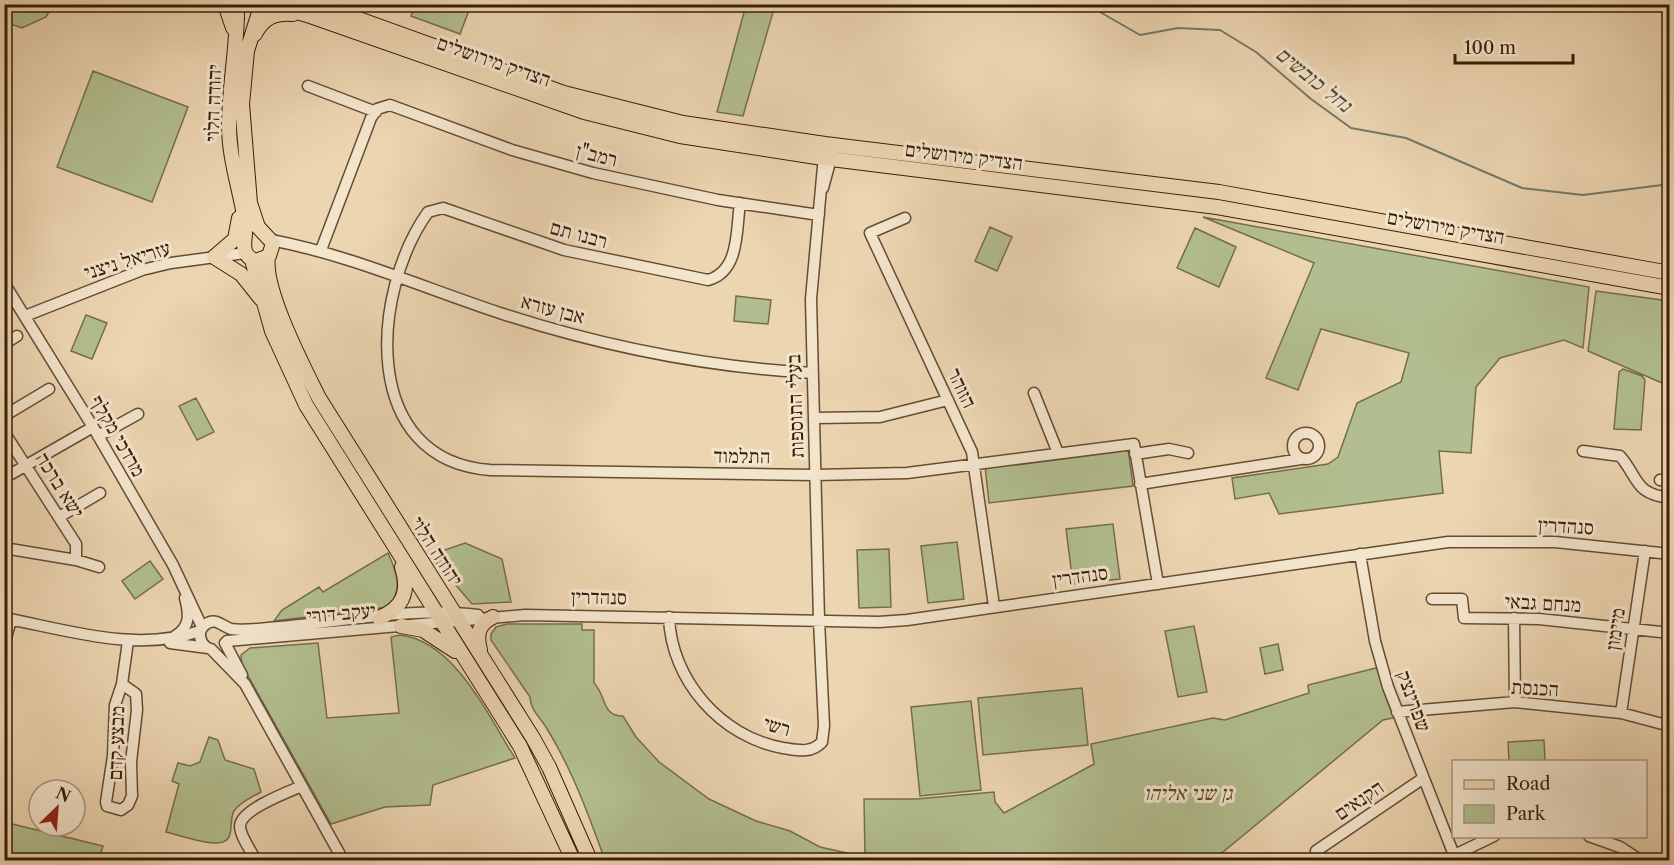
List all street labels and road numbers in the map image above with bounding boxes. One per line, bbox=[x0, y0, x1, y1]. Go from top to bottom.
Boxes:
street label: הצדיק מירושלים bbox=[434, 30, 554, 92]
street label: יהודה הלוי bbox=[200, 64, 226, 142]
street label: הצדיק מירושלים bbox=[904, 137, 1024, 175]
street label: רמב"ן bbox=[574, 138, 620, 172]
street label: הצדיק מירושלים bbox=[1385, 205, 1507, 249]
street label: רבנו תם bbox=[548, 215, 610, 253]
street label: עזריאל ניצני bbox=[81, 235, 173, 285]
street label: אבן עזרא bbox=[519, 289, 587, 329]
street label: בעלי התוספות bbox=[781, 354, 809, 458]
street label: הזוהר bbox=[942, 364, 982, 412]
street label: מרדכי מקלף bbox=[85, 391, 151, 481]
street label: התלמוד bbox=[713, 444, 771, 468]
street label: ישא ברכה bbox=[30, 448, 90, 522]
street label: יהודה הלוי bbox=[406, 512, 468, 590]
street label: סנהדרין bbox=[1537, 513, 1595, 539]
street label: סנהדרין bbox=[1051, 560, 1109, 592]
street label: סנהדרין bbox=[571, 585, 627, 609]
street label: מנחם גבאי bbox=[1504, 589, 1582, 617]
street label: יעקב דורי bbox=[305, 598, 377, 628]
street label: מיימון bbox=[1600, 606, 1630, 652]
street label: שפרינצק bbox=[1392, 667, 1436, 735]
street label: הכנסת bbox=[1510, 675, 1560, 701]
street label: מבצע קדם bbox=[103, 705, 129, 781]
street label: רשי bbox=[761, 711, 793, 741]
street label: הקנאים bbox=[1330, 775, 1388, 825]

